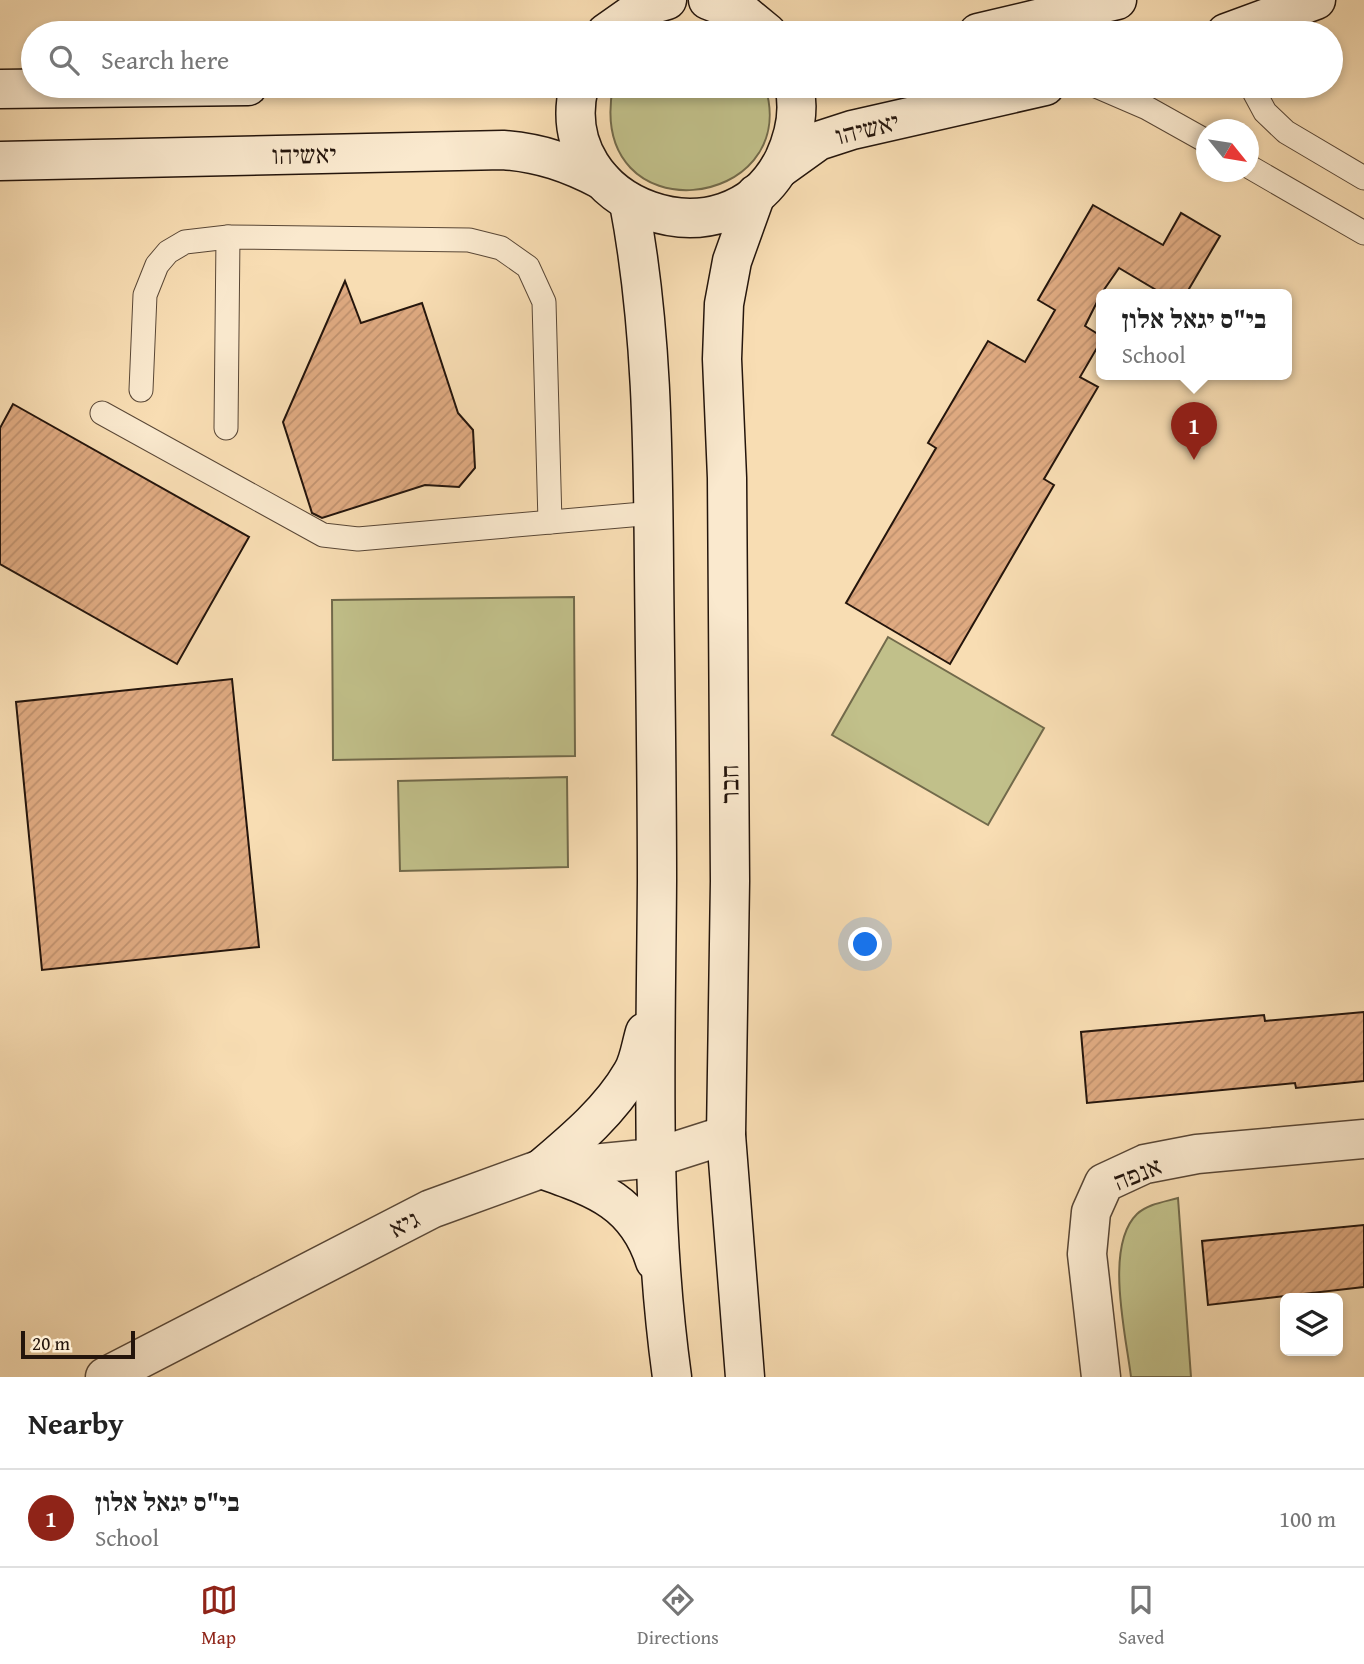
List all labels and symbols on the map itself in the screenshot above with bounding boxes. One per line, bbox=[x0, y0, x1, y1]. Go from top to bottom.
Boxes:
street label: יאשיהו bbox=[831, 101, 903, 155]
north arrow bbox=[1196, 119, 1259, 182]
street label: יאשיהו bbox=[271, 134, 337, 174]
pin: 1 bbox=[1171, 402, 1217, 460]
street label: חבר bbox=[709, 764, 749, 804]
your location bbox=[848, 927, 882, 961]
street label: אנפה bbox=[1107, 1146, 1167, 1200]
street label: גיא bbox=[382, 1199, 426, 1247]
scale bar bbox=[21, 1328, 135, 1360]

